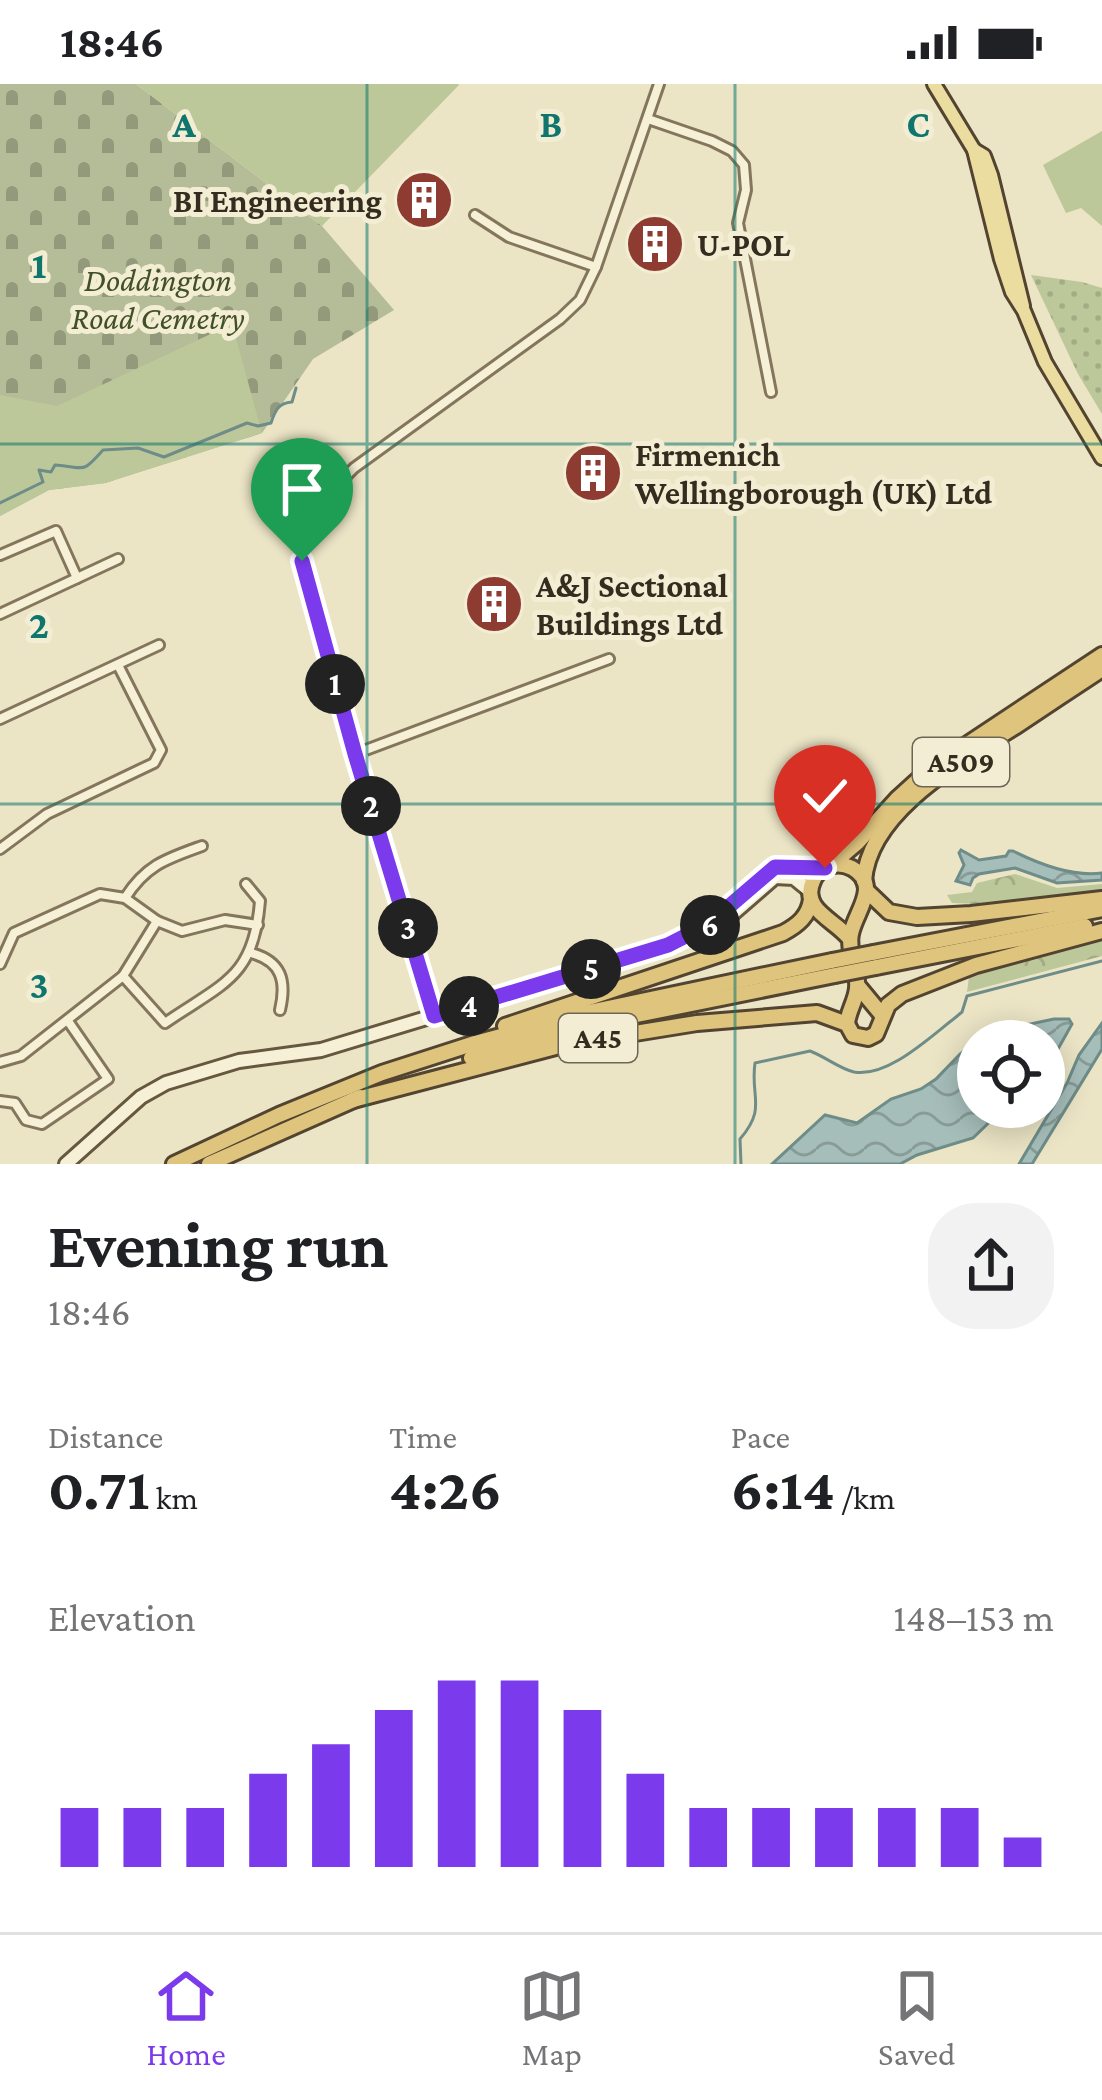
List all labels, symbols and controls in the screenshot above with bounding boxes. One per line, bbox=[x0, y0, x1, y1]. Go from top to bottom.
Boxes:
text: 18:46 bbox=[60, 17, 164, 67]
text: A bbox=[171, 102, 196, 145]
text: B bbox=[540, 102, 562, 145]
text: C bbox=[906, 102, 930, 145]
building icon: BI Engineering bbox=[393, 169, 455, 231]
place label: BI Engineering bbox=[173, 182, 382, 219]
building icon: U-POL bbox=[624, 213, 686, 275]
place label: U-POL bbox=[697, 226, 791, 263]
text: 1 bbox=[32, 243, 46, 286]
park label: Doddington Road Cemetry bbox=[71, 261, 245, 336]
place label: Firmenich Wellingborough (UK) Ltd bbox=[634, 436, 992, 512]
pin bbox=[251, 438, 353, 561]
building icon: Firmenich Wellingborough (UK) Ltd bbox=[562, 442, 624, 504]
icon: arrive bbox=[269, 456, 335, 522]
place label: A&J Sectional Buildings Ltd bbox=[535, 567, 728, 642]
building icon: A&J Sectional Buildings Ltd bbox=[463, 573, 525, 635]
text: 2 bbox=[29, 603, 49, 646]
pin: 1 bbox=[305, 654, 365, 714]
text: 1 bbox=[329, 665, 341, 702]
road number: A509 bbox=[913, 738, 1009, 786]
pin bbox=[774, 745, 876, 868]
icon: check bbox=[792, 763, 858, 829]
pin: 2 bbox=[341, 776, 401, 836]
text: 2 bbox=[363, 787, 379, 824]
pin: 6 bbox=[680, 895, 740, 955]
pin: 3 bbox=[378, 898, 438, 958]
text: 6 bbox=[701, 906, 719, 943]
text: 3 bbox=[400, 909, 416, 946]
pin: 5 bbox=[561, 939, 621, 999]
text: 5 bbox=[583, 950, 599, 987]
text: 3 bbox=[29, 963, 49, 1006]
pin: 4 bbox=[439, 976, 499, 1036]
text: 4 bbox=[460, 987, 478, 1024]
road number: A45 bbox=[559, 1014, 637, 1062]
map controls bbox=[957, 1020, 1065, 1128]
button: locate bbox=[957, 1020, 1065, 1128]
button: share bbox=[928, 1203, 1054, 1329]
text: Evening run bbox=[48, 1208, 388, 1281]
text: 18:46 bbox=[48, 1290, 131, 1333]
text: Distance bbox=[48, 1418, 163, 1455]
text: Time bbox=[389, 1418, 457, 1455]
text: Pace bbox=[731, 1418, 790, 1455]
text: 0.71 bbox=[48, 1455, 149, 1522]
text: 4:26 bbox=[389, 1455, 502, 1522]
text: 6:14 bbox=[731, 1455, 835, 1522]
text: km bbox=[149, 1479, 198, 1516]
text: /km bbox=[835, 1479, 895, 1516]
text: Elevation bbox=[48, 1596, 196, 1639]
text: 148–153 m bbox=[893, 1596, 1054, 1639]
tab: Home bbox=[147, 1963, 226, 2072]
tab: Map bbox=[519, 1963, 585, 2072]
tab: Saved bbox=[878, 1963, 955, 2072]

